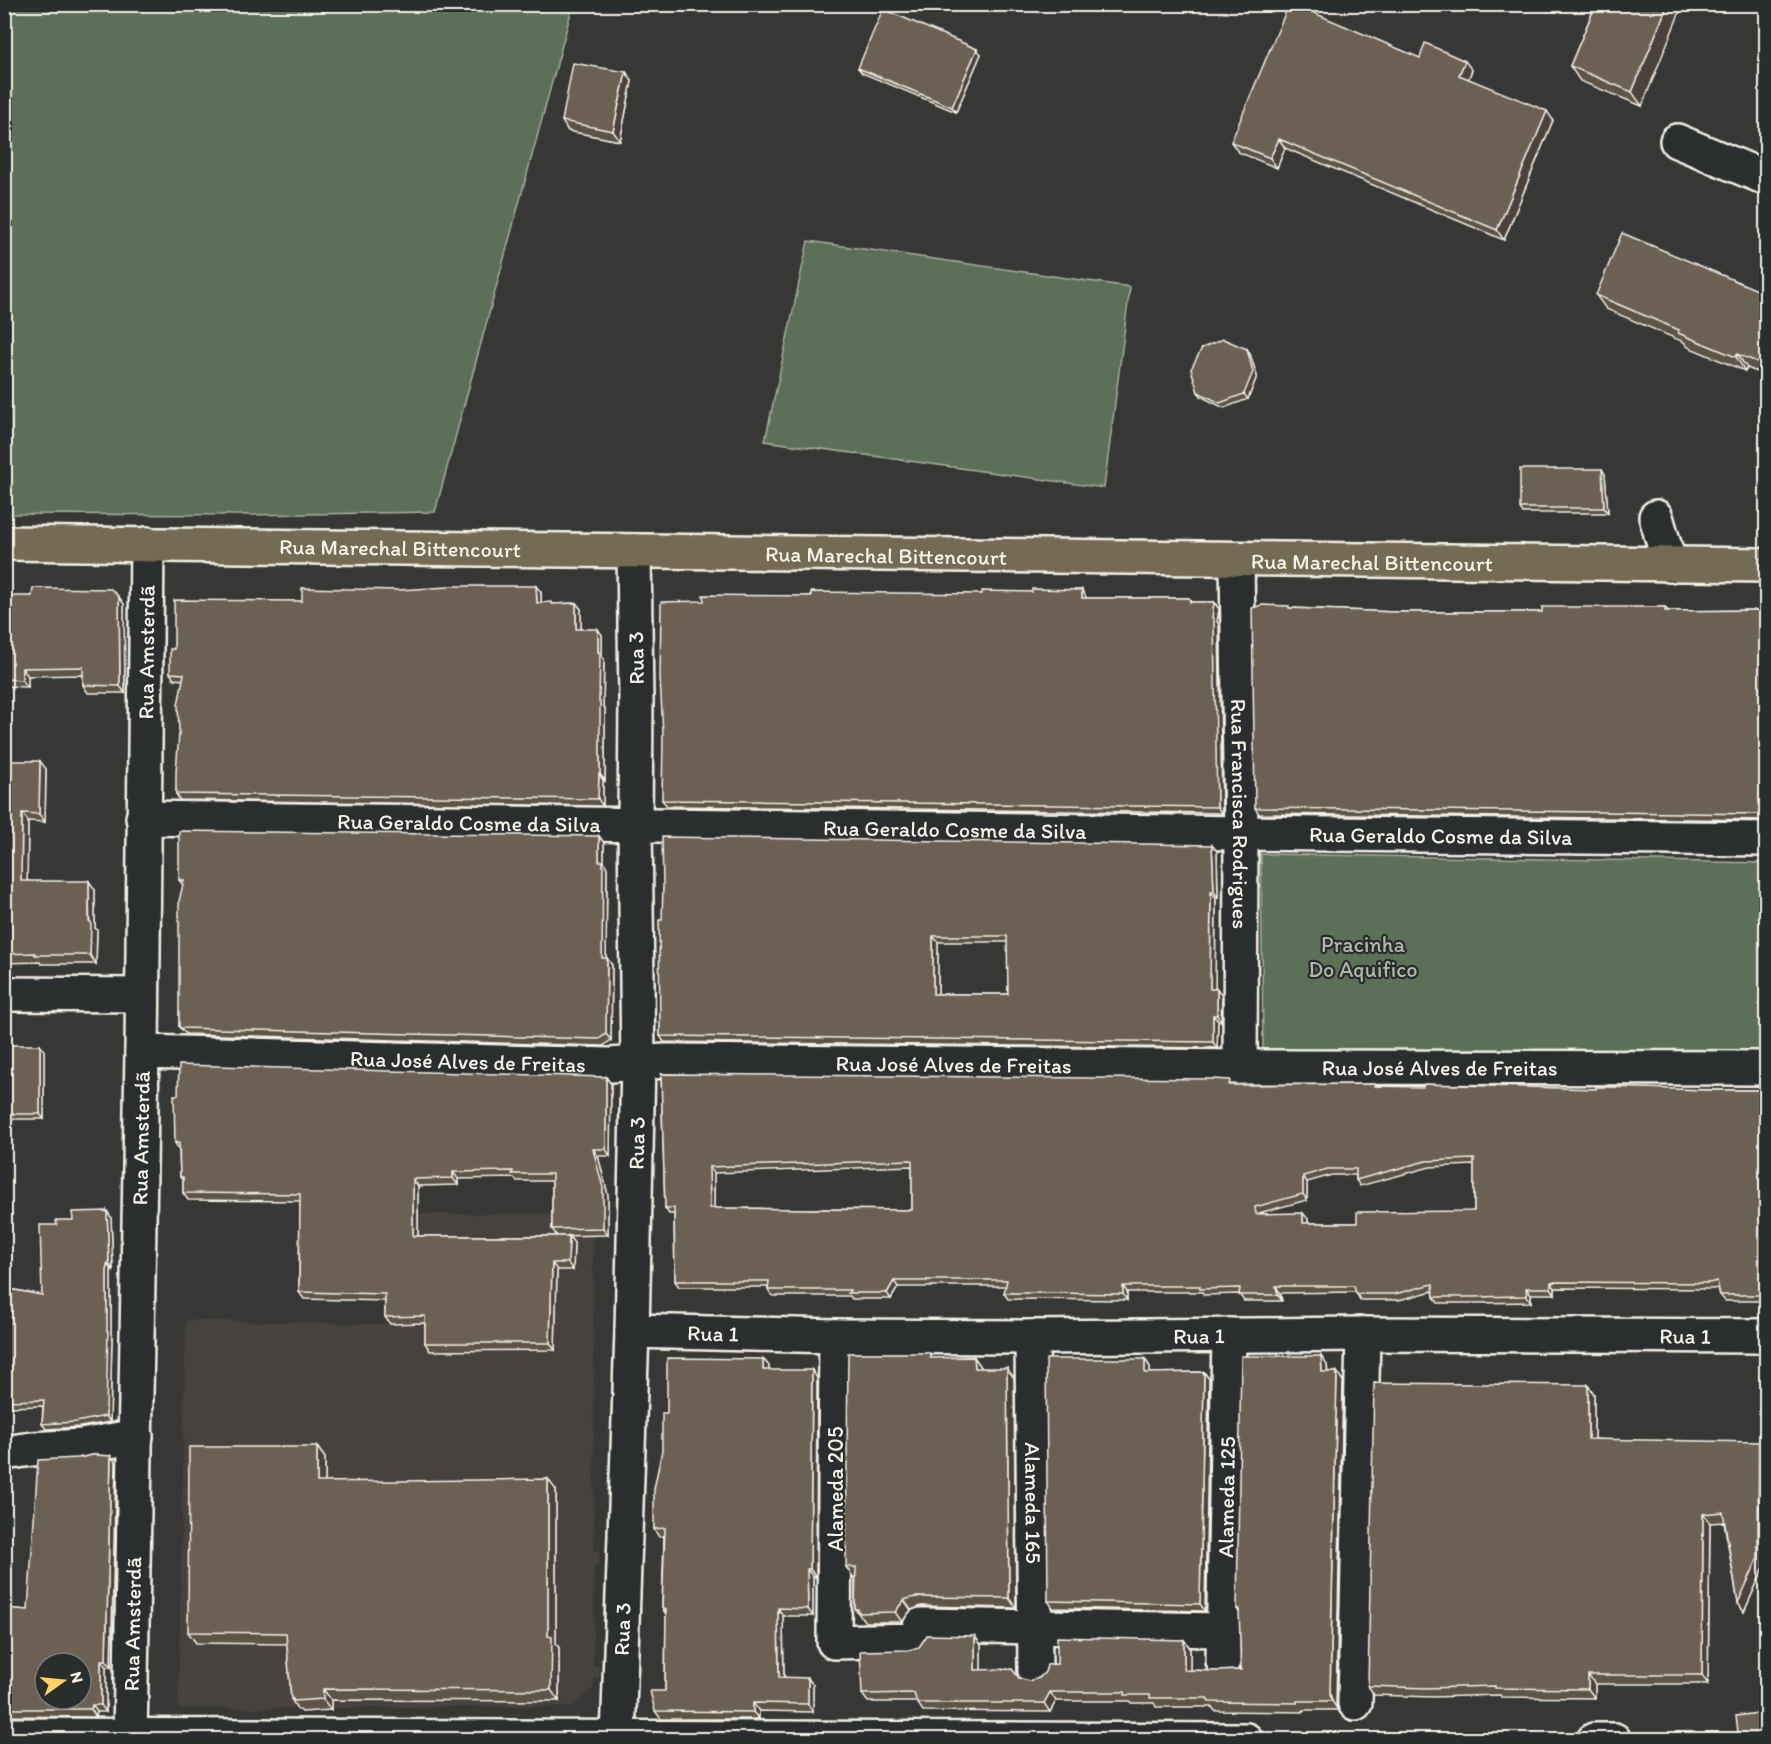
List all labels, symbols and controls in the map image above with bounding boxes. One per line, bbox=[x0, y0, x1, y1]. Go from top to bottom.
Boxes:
street label: Rua Marechal Bittencourt bbox=[279, 532, 521, 563]
street label: Rua Marechal Bittencourt bbox=[765, 540, 1007, 571]
street label: Rua Marechal Bittencourt bbox=[1251, 547, 1493, 577]
street label: Rua Amsterdã bbox=[132, 584, 160, 720]
street label: Rua 3 bbox=[622, 631, 650, 685]
street label: Rua Francisca Rodrigues bbox=[1226, 698, 1255, 929]
street label: Rua Geraldo Cosme da Silva bbox=[337, 807, 601, 838]
street label: Rua Geraldo Cosme da Silva bbox=[823, 814, 1087, 844]
street label: Rua Geraldo Cosme da Silva bbox=[1309, 820, 1573, 850]
park label: Pracinha Do Aquifico bbox=[1309, 931, 1417, 983]
street label: Rua José Alves de Freitas bbox=[350, 1044, 586, 1078]
street label: Rua José Alves de Freitas bbox=[836, 1049, 1072, 1079]
street label: Rua José Alves de Freitas bbox=[1322, 1054, 1558, 1081]
street label: Rua Amsterdã bbox=[126, 1070, 155, 1206]
street label: Rua 3 bbox=[622, 1116, 650, 1170]
street label: Rua 1 bbox=[687, 1319, 739, 1347]
street label: Rua 1 bbox=[1173, 1322, 1225, 1349]
street label: Rua 1 bbox=[1659, 1322, 1711, 1349]
street label: Alameda 205 bbox=[822, 1427, 849, 1551]
street label: Alameda 125 bbox=[1211, 1436, 1241, 1558]
street label: Alameda 165 bbox=[1019, 1442, 1048, 1564]
street label: Rua Amsterdã bbox=[117, 1556, 147, 1692]
street label: Rua 3 bbox=[607, 1602, 636, 1656]
north arrow bbox=[33, 1651, 93, 1711]
text: N bbox=[66, 1670, 88, 1685]

